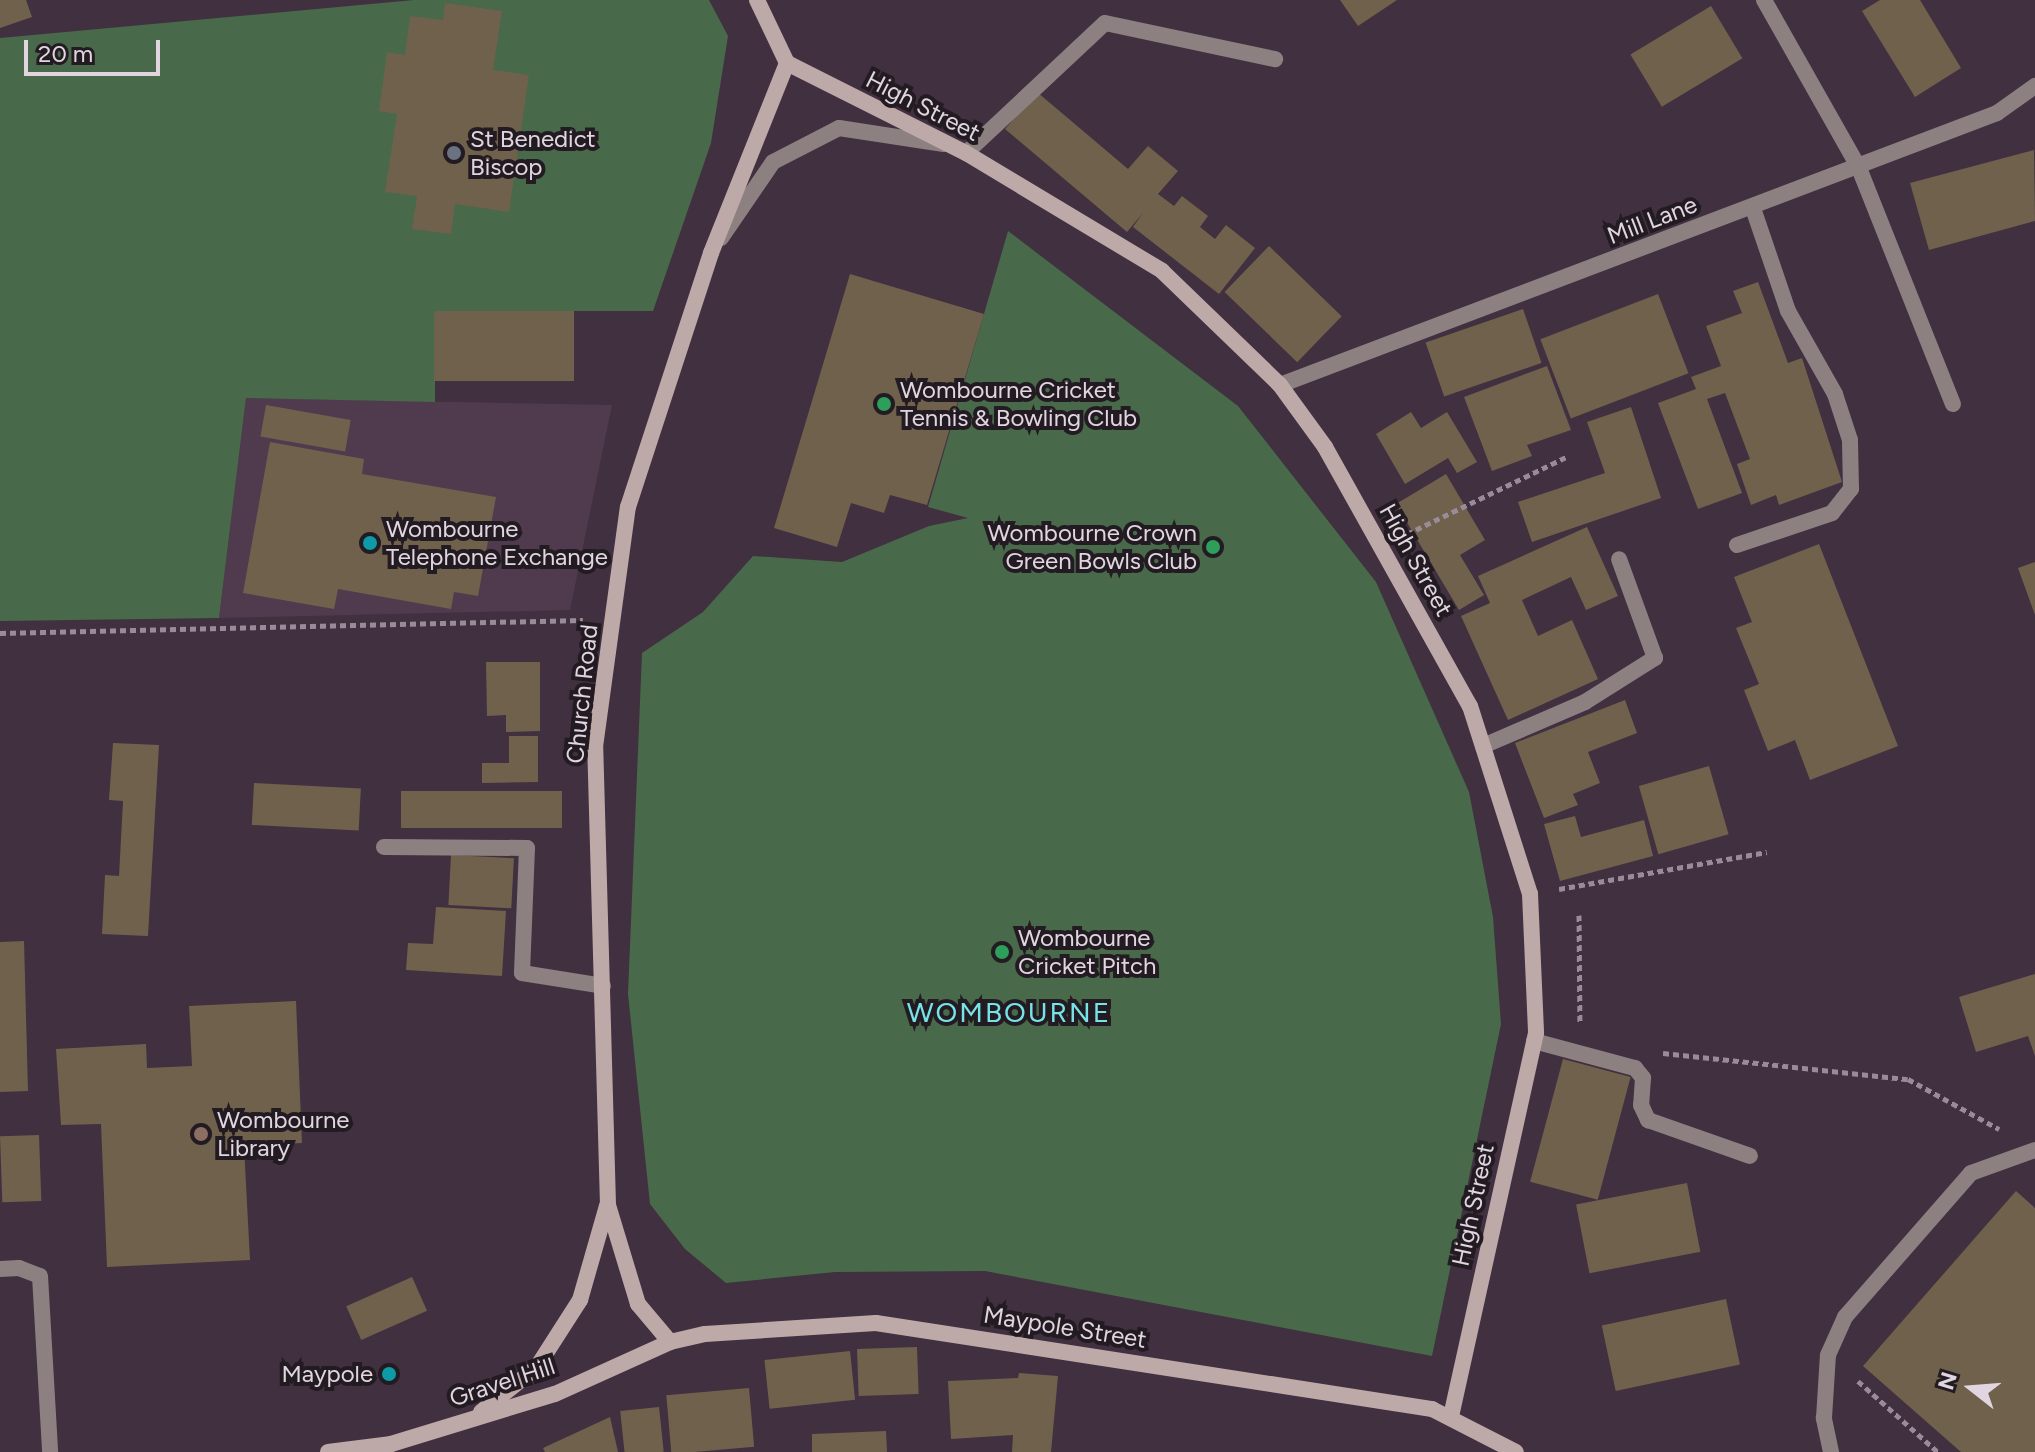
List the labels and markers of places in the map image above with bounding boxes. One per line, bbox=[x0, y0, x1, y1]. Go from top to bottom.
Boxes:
place label: St Benedict Biscop bbox=[470, 125, 596, 181]
marker: St Benedict Biscop bbox=[445, 144, 463, 162]
place label: Wombourne Cricket Tennis & Bowling Club bbox=[900, 376, 1137, 432]
marker: Wombourne Cricket Tennis & Bowling Club bbox=[875, 395, 893, 413]
place label: Wombourne Telephone Exchange bbox=[386, 515, 608, 571]
place label: Wombourne Crown Green Bowls Club bbox=[987, 519, 1197, 575]
marker: Wombourne Telephone Exchange bbox=[361, 534, 379, 552]
marker: Wombourne Crown Green Bowls Club bbox=[1204, 538, 1222, 556]
place label: Wombourne Cricket Pitch bbox=[1018, 924, 1156, 980]
marker: Wombourne Cricket Pitch bbox=[993, 943, 1011, 961]
place label: Wombourne Library bbox=[217, 1106, 349, 1162]
marker: Wombourne Library bbox=[192, 1125, 210, 1143]
place label: Maypole bbox=[282, 1360, 373, 1388]
marker: Maypole bbox=[380, 1365, 398, 1383]

